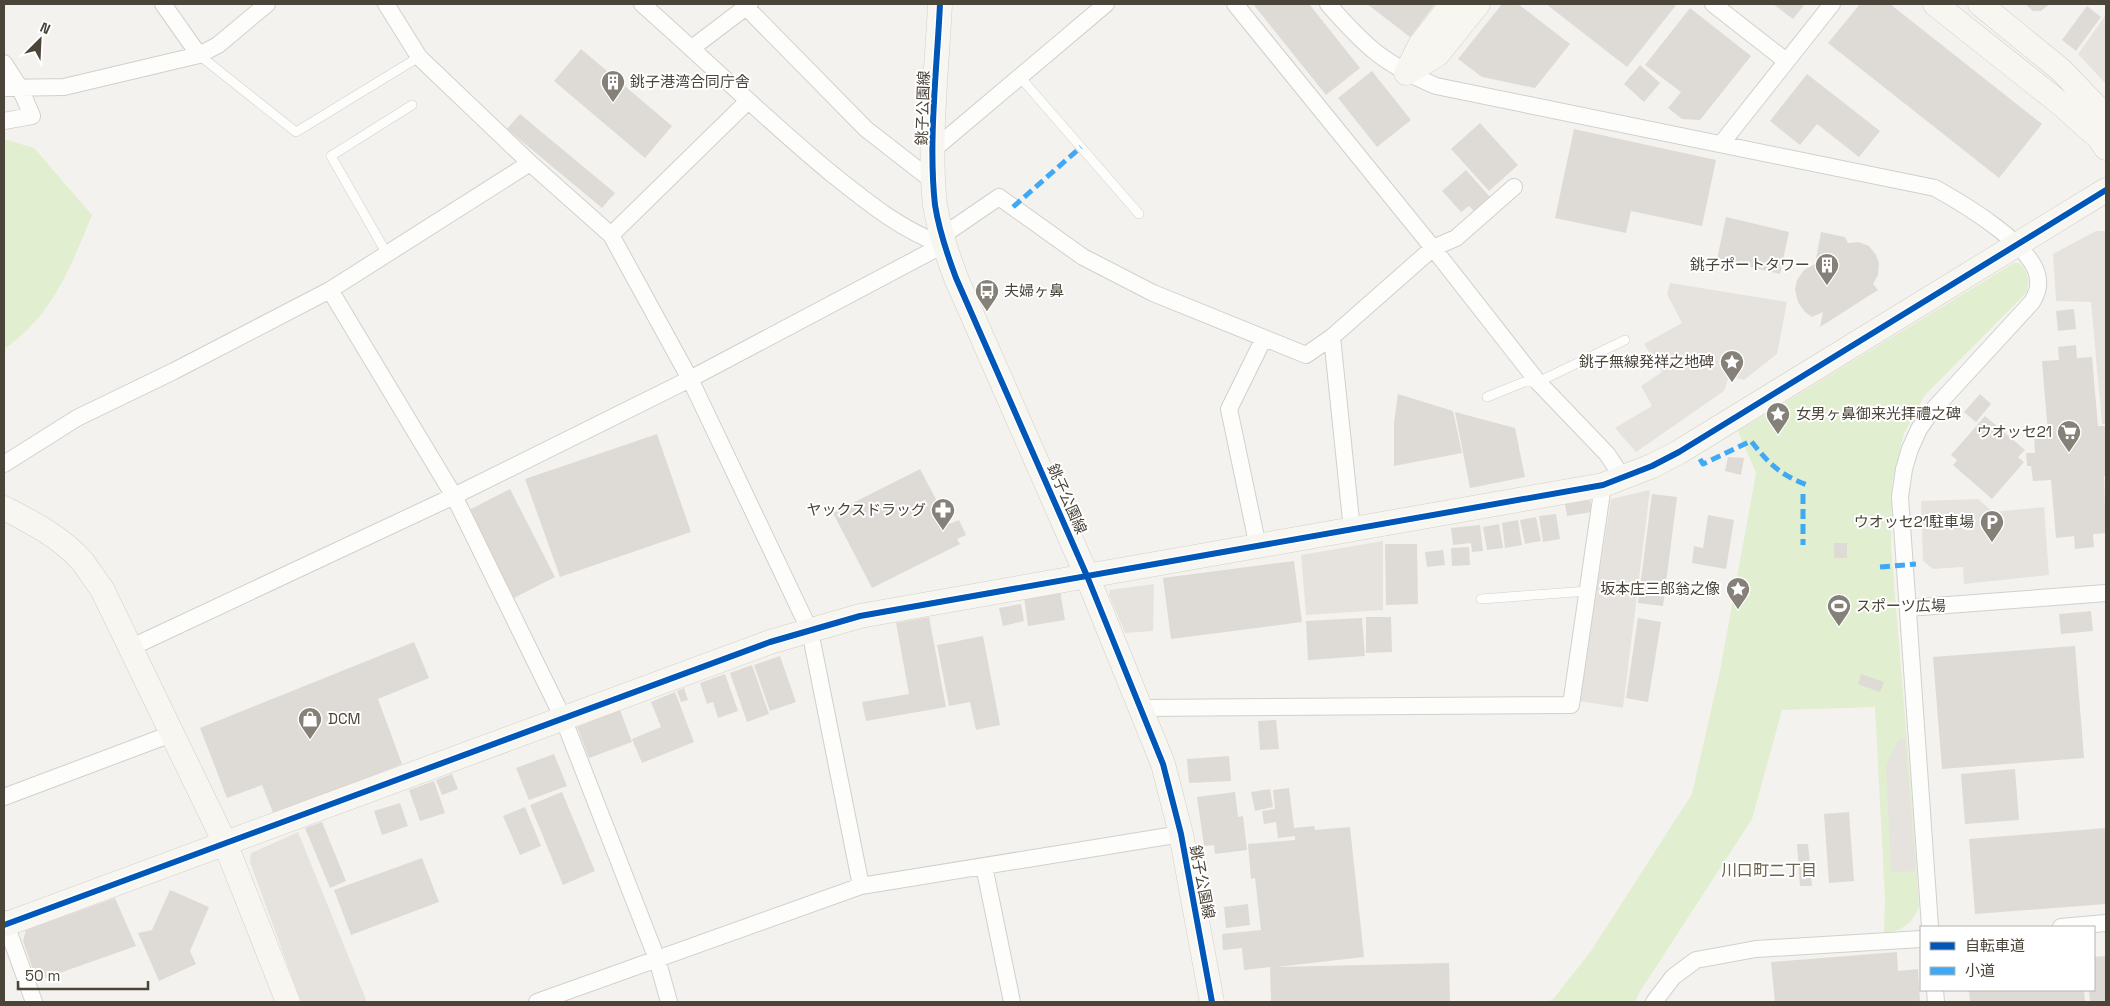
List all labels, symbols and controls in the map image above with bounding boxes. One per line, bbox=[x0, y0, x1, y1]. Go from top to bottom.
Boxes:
north arrow bbox=[15, 15, 65, 65]
text: N bbox=[37, 18, 53, 38]
building icon: 銚子港湾合同庁舎 bbox=[600, 69, 626, 103]
street label: 銚子公園線 bbox=[912, 70, 933, 146]
place label: 銚子港湾合同庁舎 bbox=[630, 72, 750, 91]
building icon: 銚子ポートタワー bbox=[1814, 252, 1840, 286]
place label: 銚子ポートタワー bbox=[1690, 255, 1810, 274]
bus stop icon: 夫婦ヶ鼻 bbox=[974, 278, 1000, 312]
place label: 夫婦ヶ鼻 bbox=[1004, 281, 1064, 300]
place icon: 銚子無線発祥之地碑 bbox=[1719, 349, 1745, 383]
place label: 銚子無線発祥之地碑 bbox=[1579, 352, 1714, 371]
place icon: 女男ヶ鼻御来光拝禮之碑 bbox=[1765, 401, 1791, 435]
place label: 女男ヶ鼻御来光拝禮之碑 bbox=[1796, 404, 1961, 423]
supermarket icon: ウオッセ21 bbox=[2056, 419, 2082, 453]
place label: ウオッセ21 bbox=[1977, 422, 2052, 441]
street label: 銚子公園線 bbox=[1044, 461, 1091, 537]
pharmacy icon: ヤックスドラッグ bbox=[930, 497, 956, 531]
place label: ヤックスドラッグ bbox=[806, 500, 926, 519]
parking icon: ウオッセ21駐車場 bbox=[1979, 509, 2005, 543]
place label: ウオッセ21駐車場 bbox=[1854, 512, 1974, 531]
place icon: 坂本庄三郎翁之像 bbox=[1725, 576, 1751, 610]
place label: 坂本庄三郎翁之像 bbox=[1600, 579, 1720, 598]
sports icon: スポーツ広場 bbox=[1826, 593, 1852, 627]
place label: スポーツ広場 bbox=[1856, 596, 1946, 615]
shop icon: DCM bbox=[297, 706, 323, 740]
place label: DCM bbox=[328, 709, 361, 728]
street label: 銚子公園線 bbox=[1186, 843, 1219, 921]
district label: 川口町二丁目 bbox=[1721, 860, 1817, 881]
legend bbox=[1920, 926, 2095, 991]
text: 自転車道 bbox=[1965, 936, 2025, 955]
scale bar bbox=[18, 958, 148, 990]
text: 小道 bbox=[1965, 961, 1995, 980]
text: 50 m bbox=[25, 966, 60, 985]

